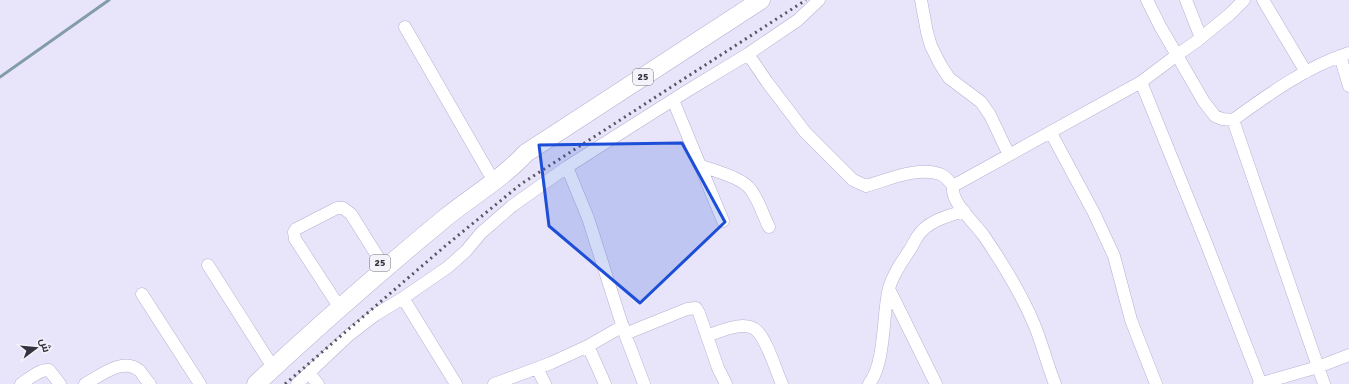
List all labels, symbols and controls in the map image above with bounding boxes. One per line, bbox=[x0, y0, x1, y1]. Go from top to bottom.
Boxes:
road number: 25 bbox=[633, 69, 653, 85]
road number: 25 bbox=[370, 255, 390, 271]
north arrow bbox=[16, 328, 56, 368]
text: ش bbox=[37, 337, 53, 354]

